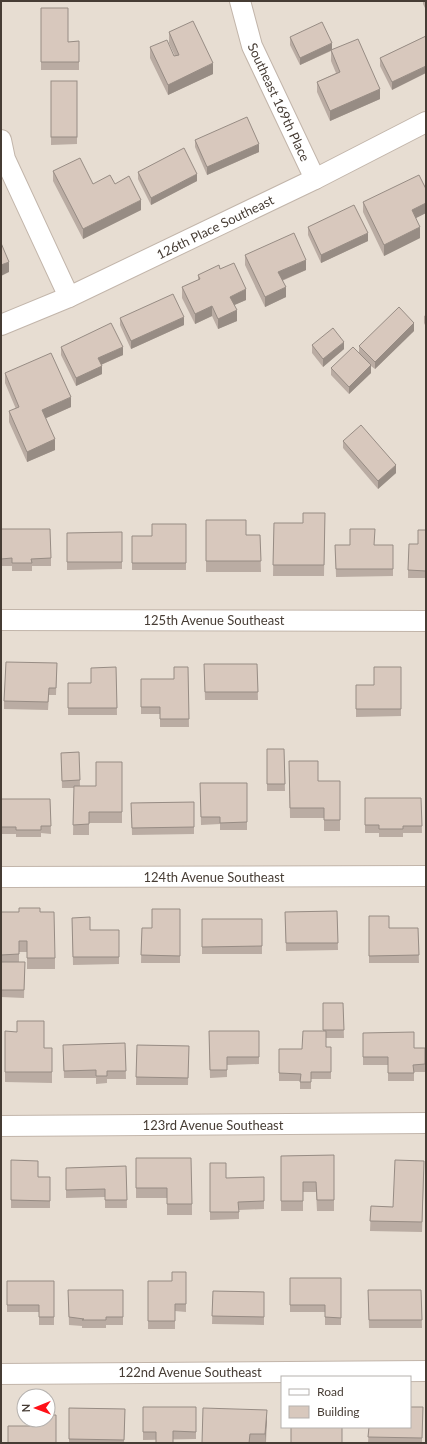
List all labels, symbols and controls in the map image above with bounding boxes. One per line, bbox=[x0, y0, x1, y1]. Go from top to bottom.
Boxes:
street label: Southeast 169th Place bbox=[245, 40, 313, 164]
street label: 126th Place Southeast bbox=[154, 191, 277, 262]
street label: 125th Avenue Southeast bbox=[144, 612, 285, 628]
street label: 124th Avenue Southeast bbox=[144, 869, 285, 885]
street label: 123rd Avenue Southeast bbox=[143, 1117, 284, 1133]
street label: 122nd Avenue Southeast bbox=[118, 1364, 262, 1380]
legend bbox=[281, 1376, 411, 1428]
text: Road bbox=[317, 1384, 344, 1399]
north arrow bbox=[16, 1388, 56, 1428]
text: N bbox=[19, 1404, 32, 1413]
text: Building bbox=[317, 1404, 360, 1419]

